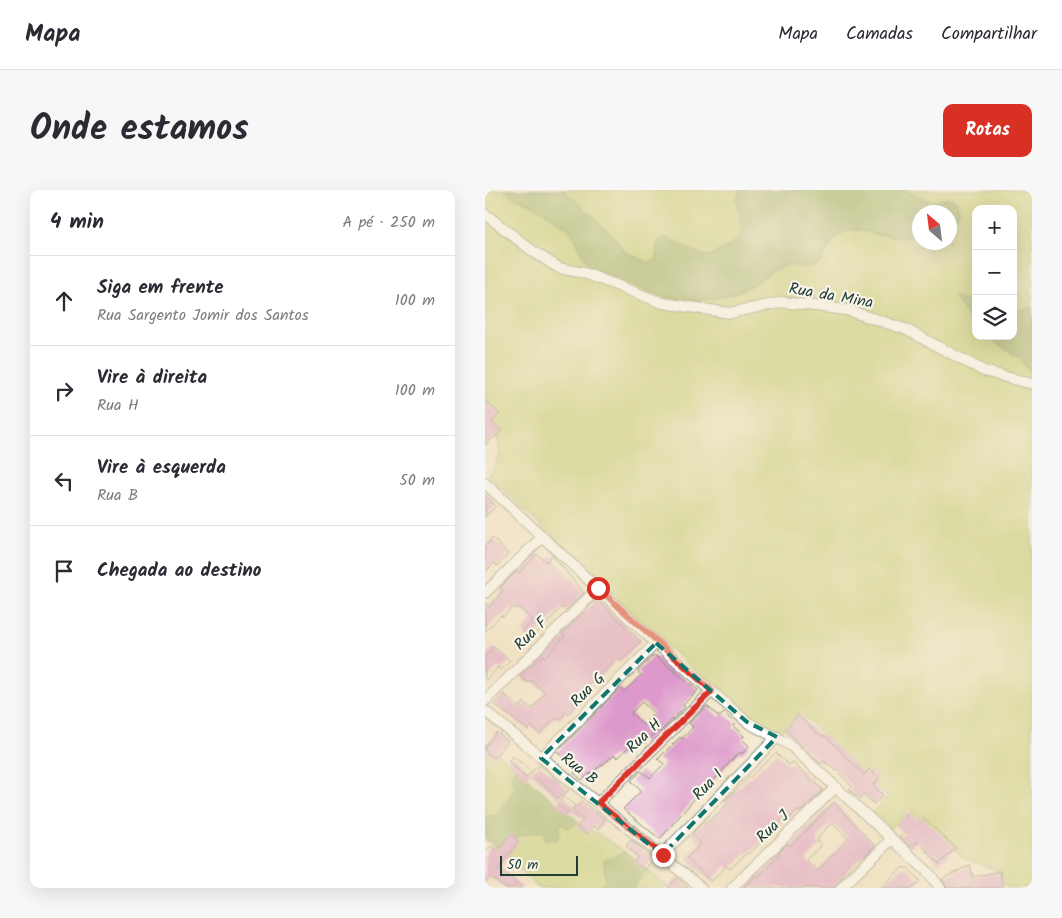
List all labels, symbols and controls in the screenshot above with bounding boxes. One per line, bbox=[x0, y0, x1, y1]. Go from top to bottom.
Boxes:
text: Mapa bbox=[25, 15, 81, 54]
text: Mapa bbox=[778, 20, 818, 49]
text: Camadas bbox=[846, 20, 913, 49]
text: Compartilhar bbox=[941, 20, 1037, 49]
text: Onde estamos bbox=[30, 102, 249, 158]
button: Rotas bbox=[943, 104, 1032, 157]
north arrow bbox=[912, 205, 957, 250]
map controls bbox=[972, 205, 1017, 340]
button: + bbox=[972, 205, 1017, 250]
text: 4 min bbox=[50, 206, 104, 239]
text: A pé · 250 m bbox=[343, 210, 435, 235]
button: − bbox=[972, 250, 1017, 295]
text: Siga em frente bbox=[97, 273, 224, 303]
street label: Rua da Mina bbox=[787, 276, 875, 316]
icon: ahead bbox=[50, 287, 78, 315]
text: 100 m bbox=[395, 288, 435, 313]
button: layers bbox=[972, 295, 1017, 340]
text: Rua Sargento Jomir dos Santos bbox=[97, 303, 309, 328]
text: Vire à direita bbox=[97, 363, 207, 393]
icon: right bbox=[50, 377, 78, 405]
text: 100 m bbox=[395, 378, 435, 403]
text: Rua H bbox=[97, 393, 139, 418]
text: Vire à esquerda bbox=[97, 453, 226, 483]
icon: left bbox=[50, 467, 78, 495]
text: 50 m bbox=[399, 468, 435, 493]
text: Rua B bbox=[97, 483, 138, 508]
text: Chegada ao destino bbox=[97, 556, 262, 586]
icon: arrive bbox=[50, 557, 78, 585]
route start bbox=[587, 577, 610, 600]
street label: Rua F bbox=[508, 610, 555, 657]
street label: Rua G bbox=[565, 667, 611, 713]
street label: Rua H bbox=[620, 713, 668, 759]
street label: Rua B bbox=[555, 746, 603, 792]
street label: Rua I bbox=[687, 763, 729, 807]
street label: Rua J bbox=[750, 804, 796, 849]
route end bbox=[652, 844, 675, 867]
scale bar bbox=[500, 853, 577, 876]
text: 50 m bbox=[507, 854, 538, 876]

